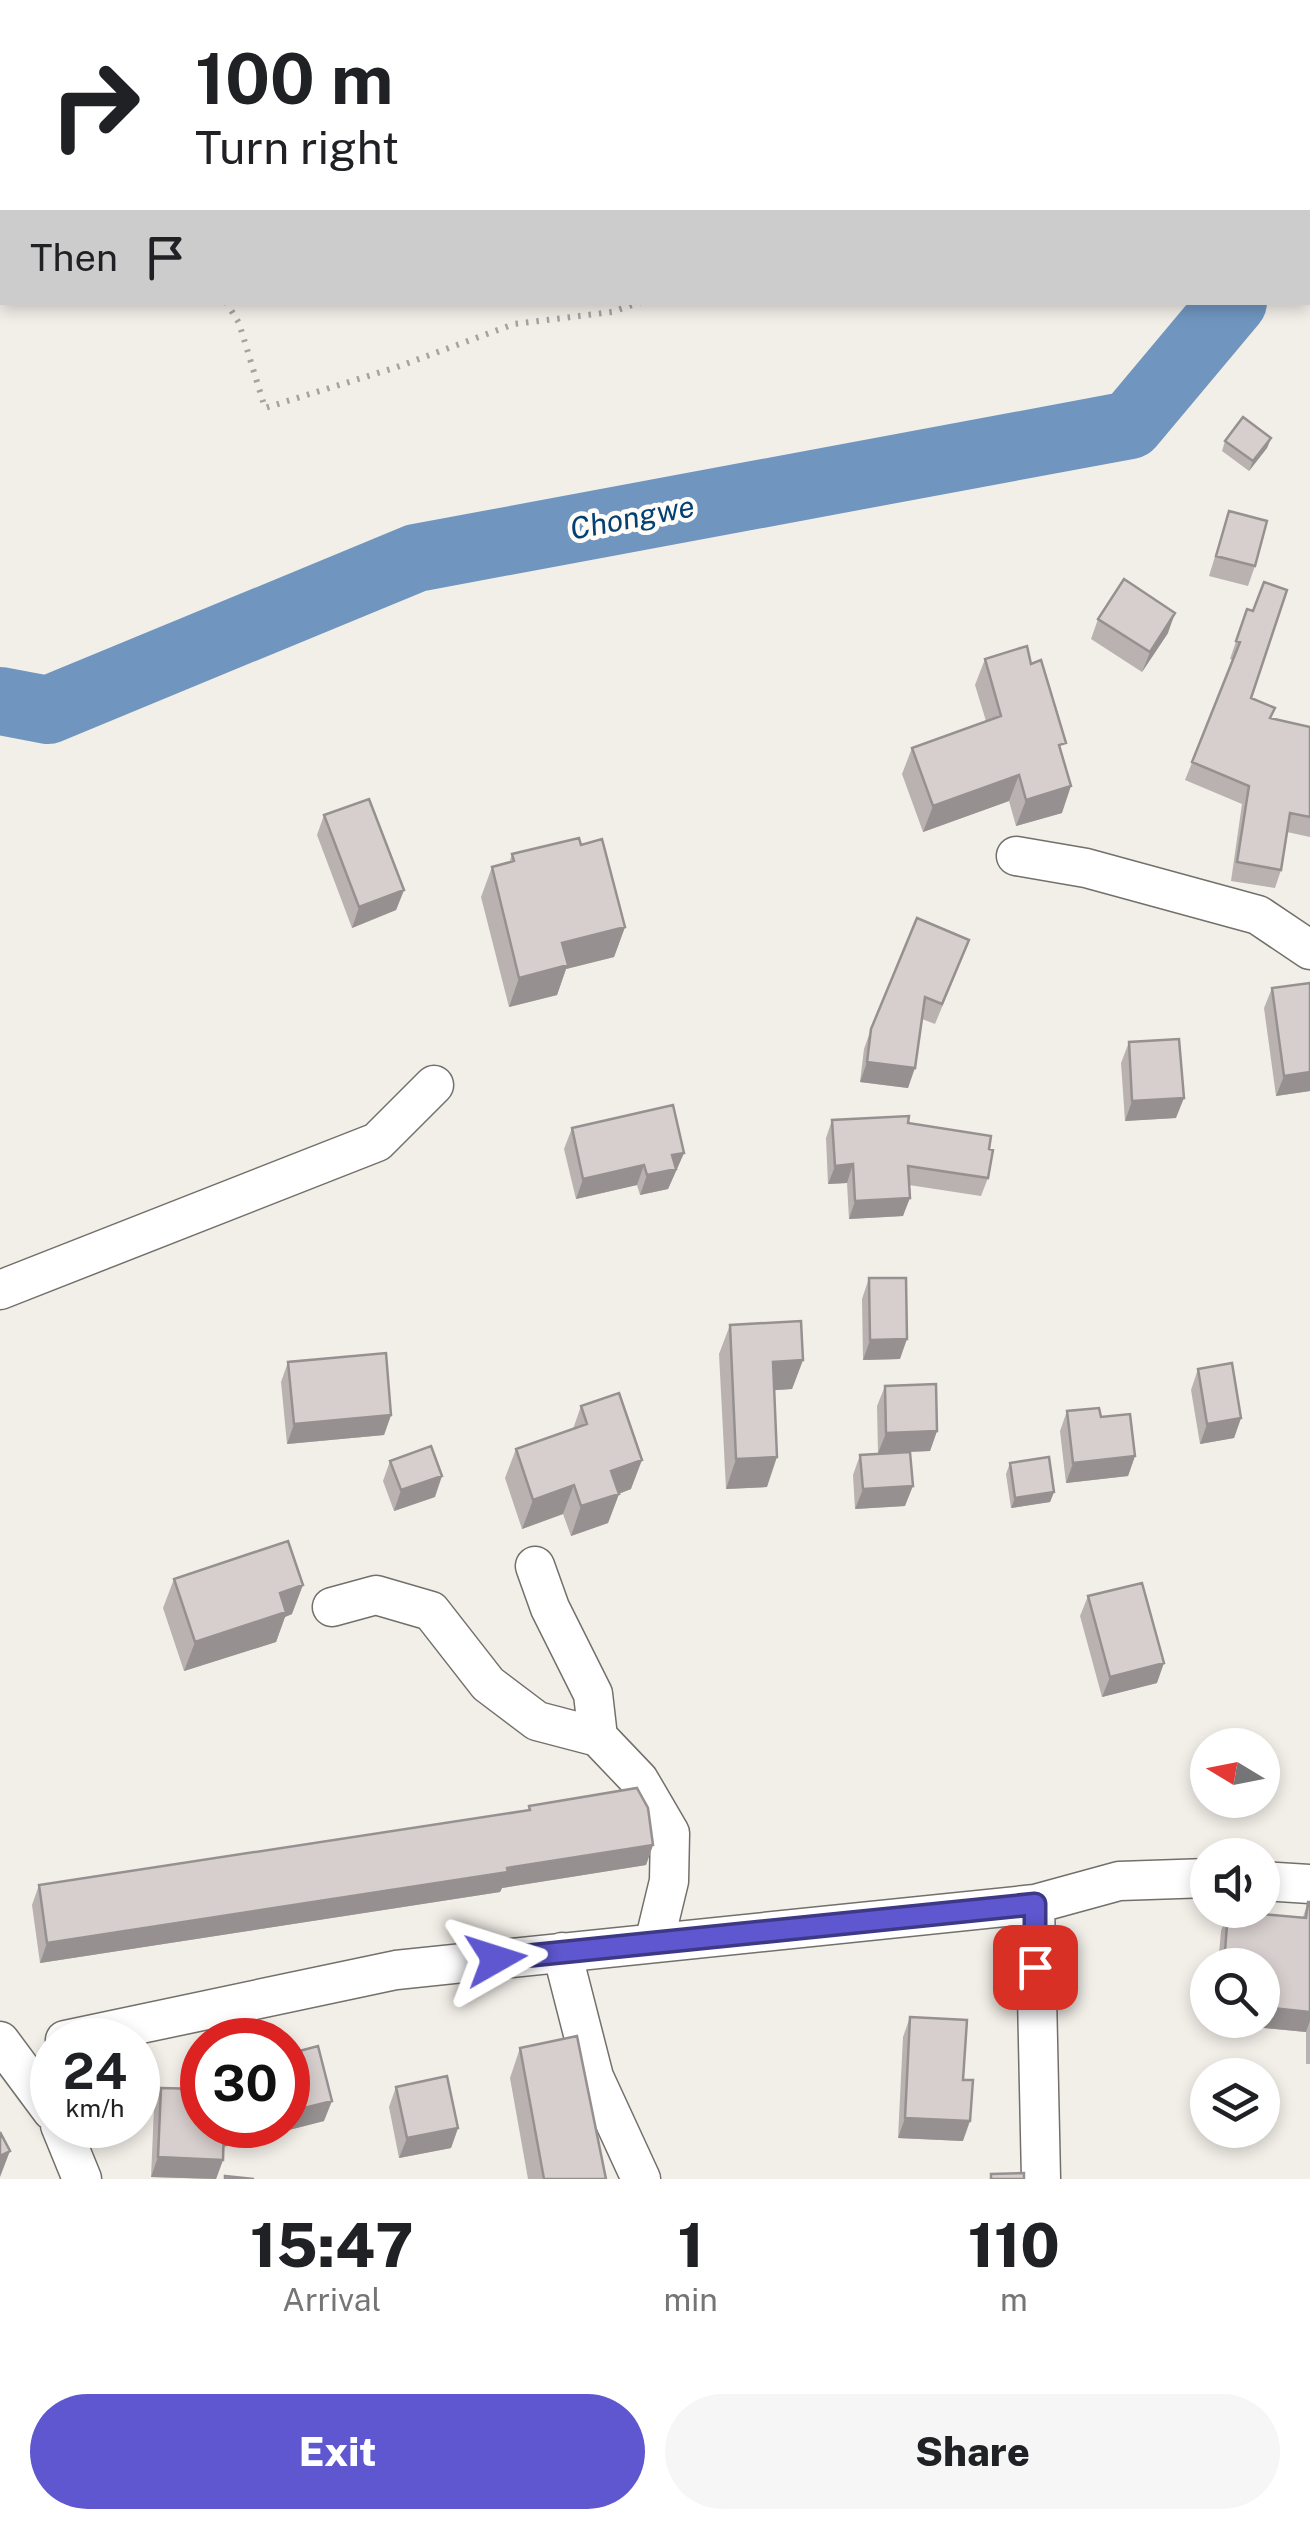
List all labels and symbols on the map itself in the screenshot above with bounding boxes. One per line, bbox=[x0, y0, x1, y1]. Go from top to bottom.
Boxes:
water label: Chongwe bbox=[567, 487, 697, 547]
north arrow bbox=[1190, 1728, 1280, 1818]
position arrow bbox=[444, 1907, 548, 2011]
pin bbox=[993, 1925, 1078, 2010]
speed limit sign: 30 bbox=[180, 2018, 310, 2148]

